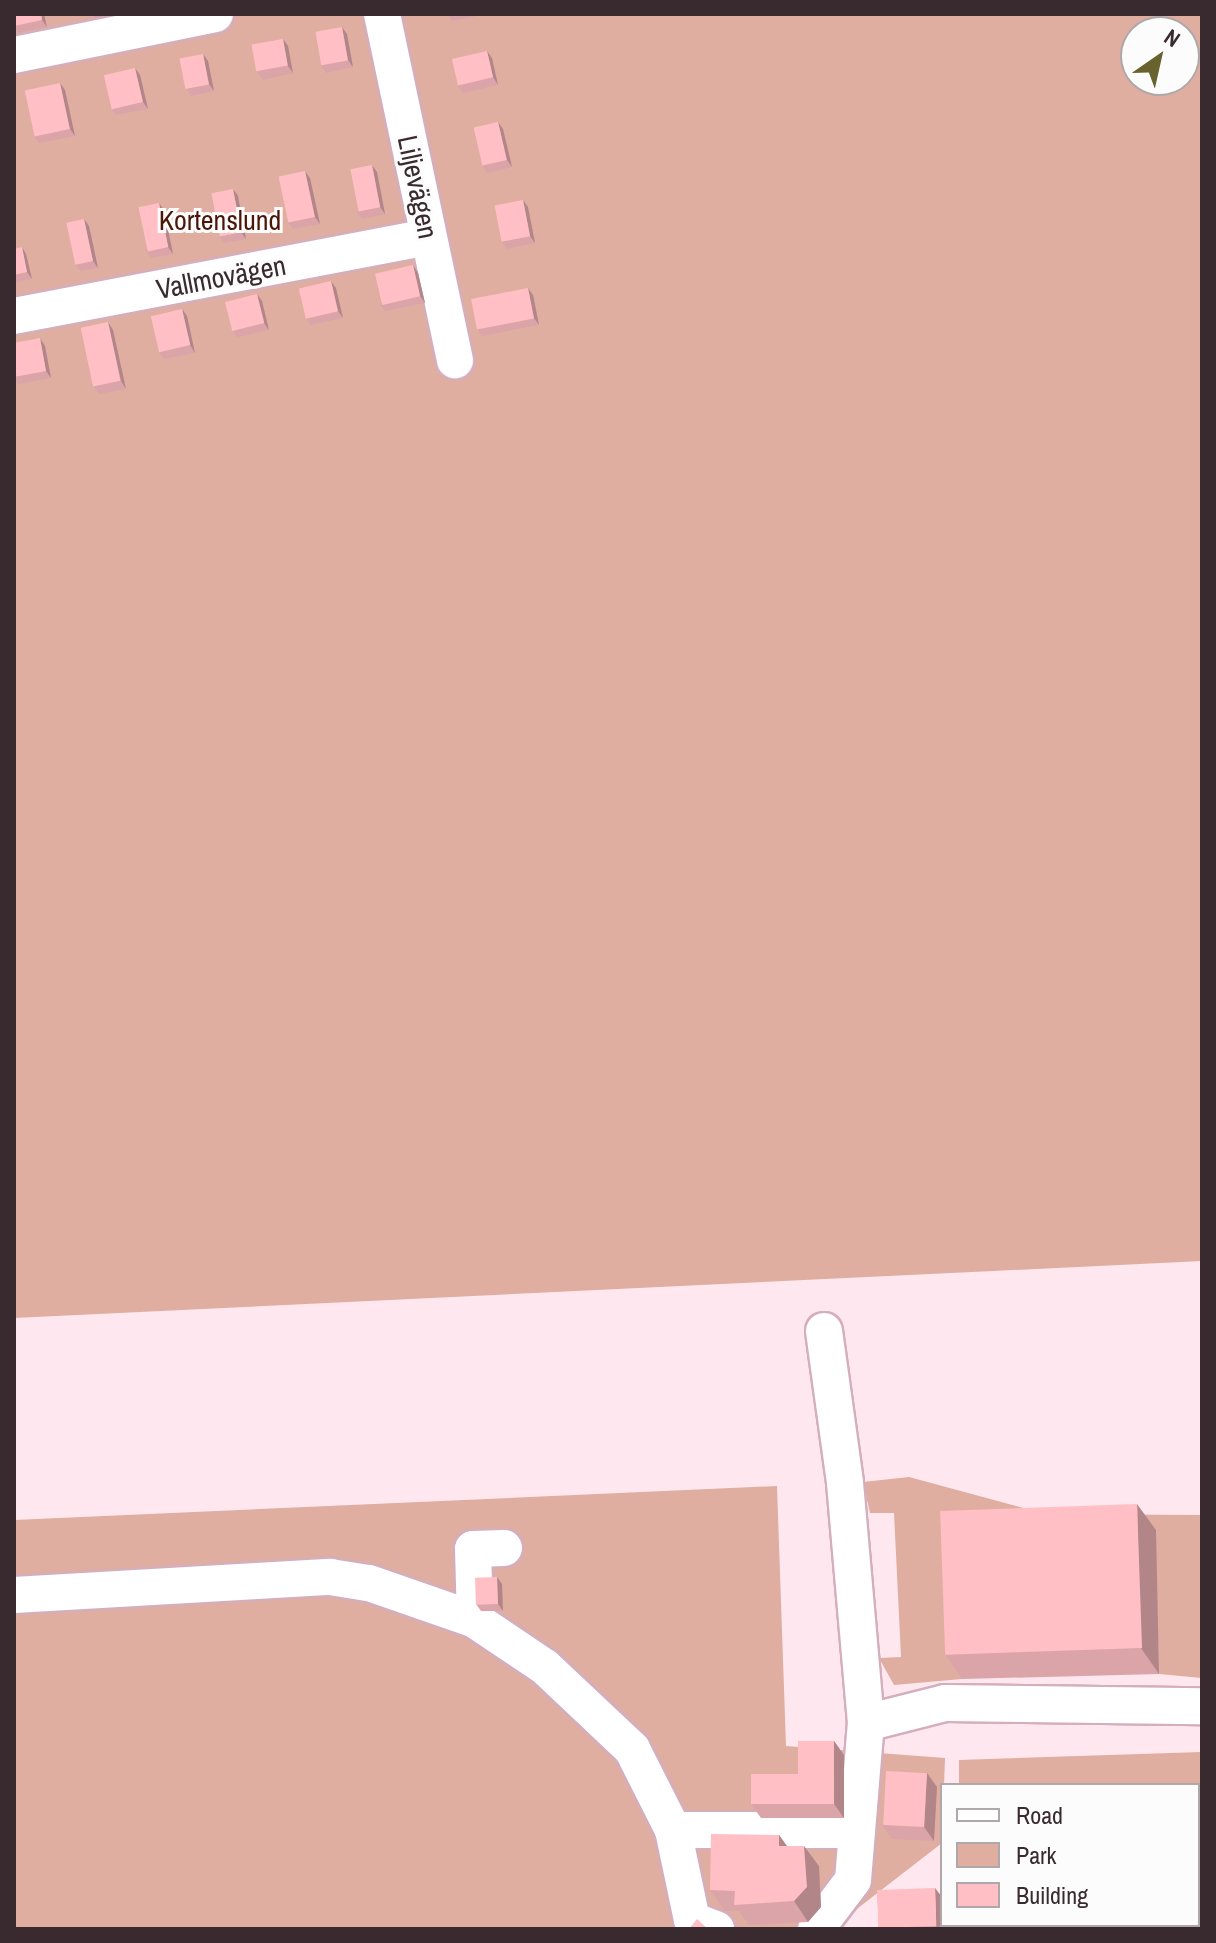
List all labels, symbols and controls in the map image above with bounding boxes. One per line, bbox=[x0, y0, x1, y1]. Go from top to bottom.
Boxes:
north arrow bbox=[1120, 16, 1200, 96]
text: N bbox=[1159, 22, 1186, 54]
street label: Liljevägen bbox=[391, 132, 445, 242]
park label: Kortenslund bbox=[159, 203, 281, 237]
street label: Vallmovägen bbox=[153, 248, 289, 306]
legend bbox=[940, 1783, 1200, 1927]
text: Road bbox=[1016, 1799, 1063, 1831]
text: Park bbox=[1016, 1839, 1056, 1871]
text: Building bbox=[1016, 1879, 1088, 1911]

